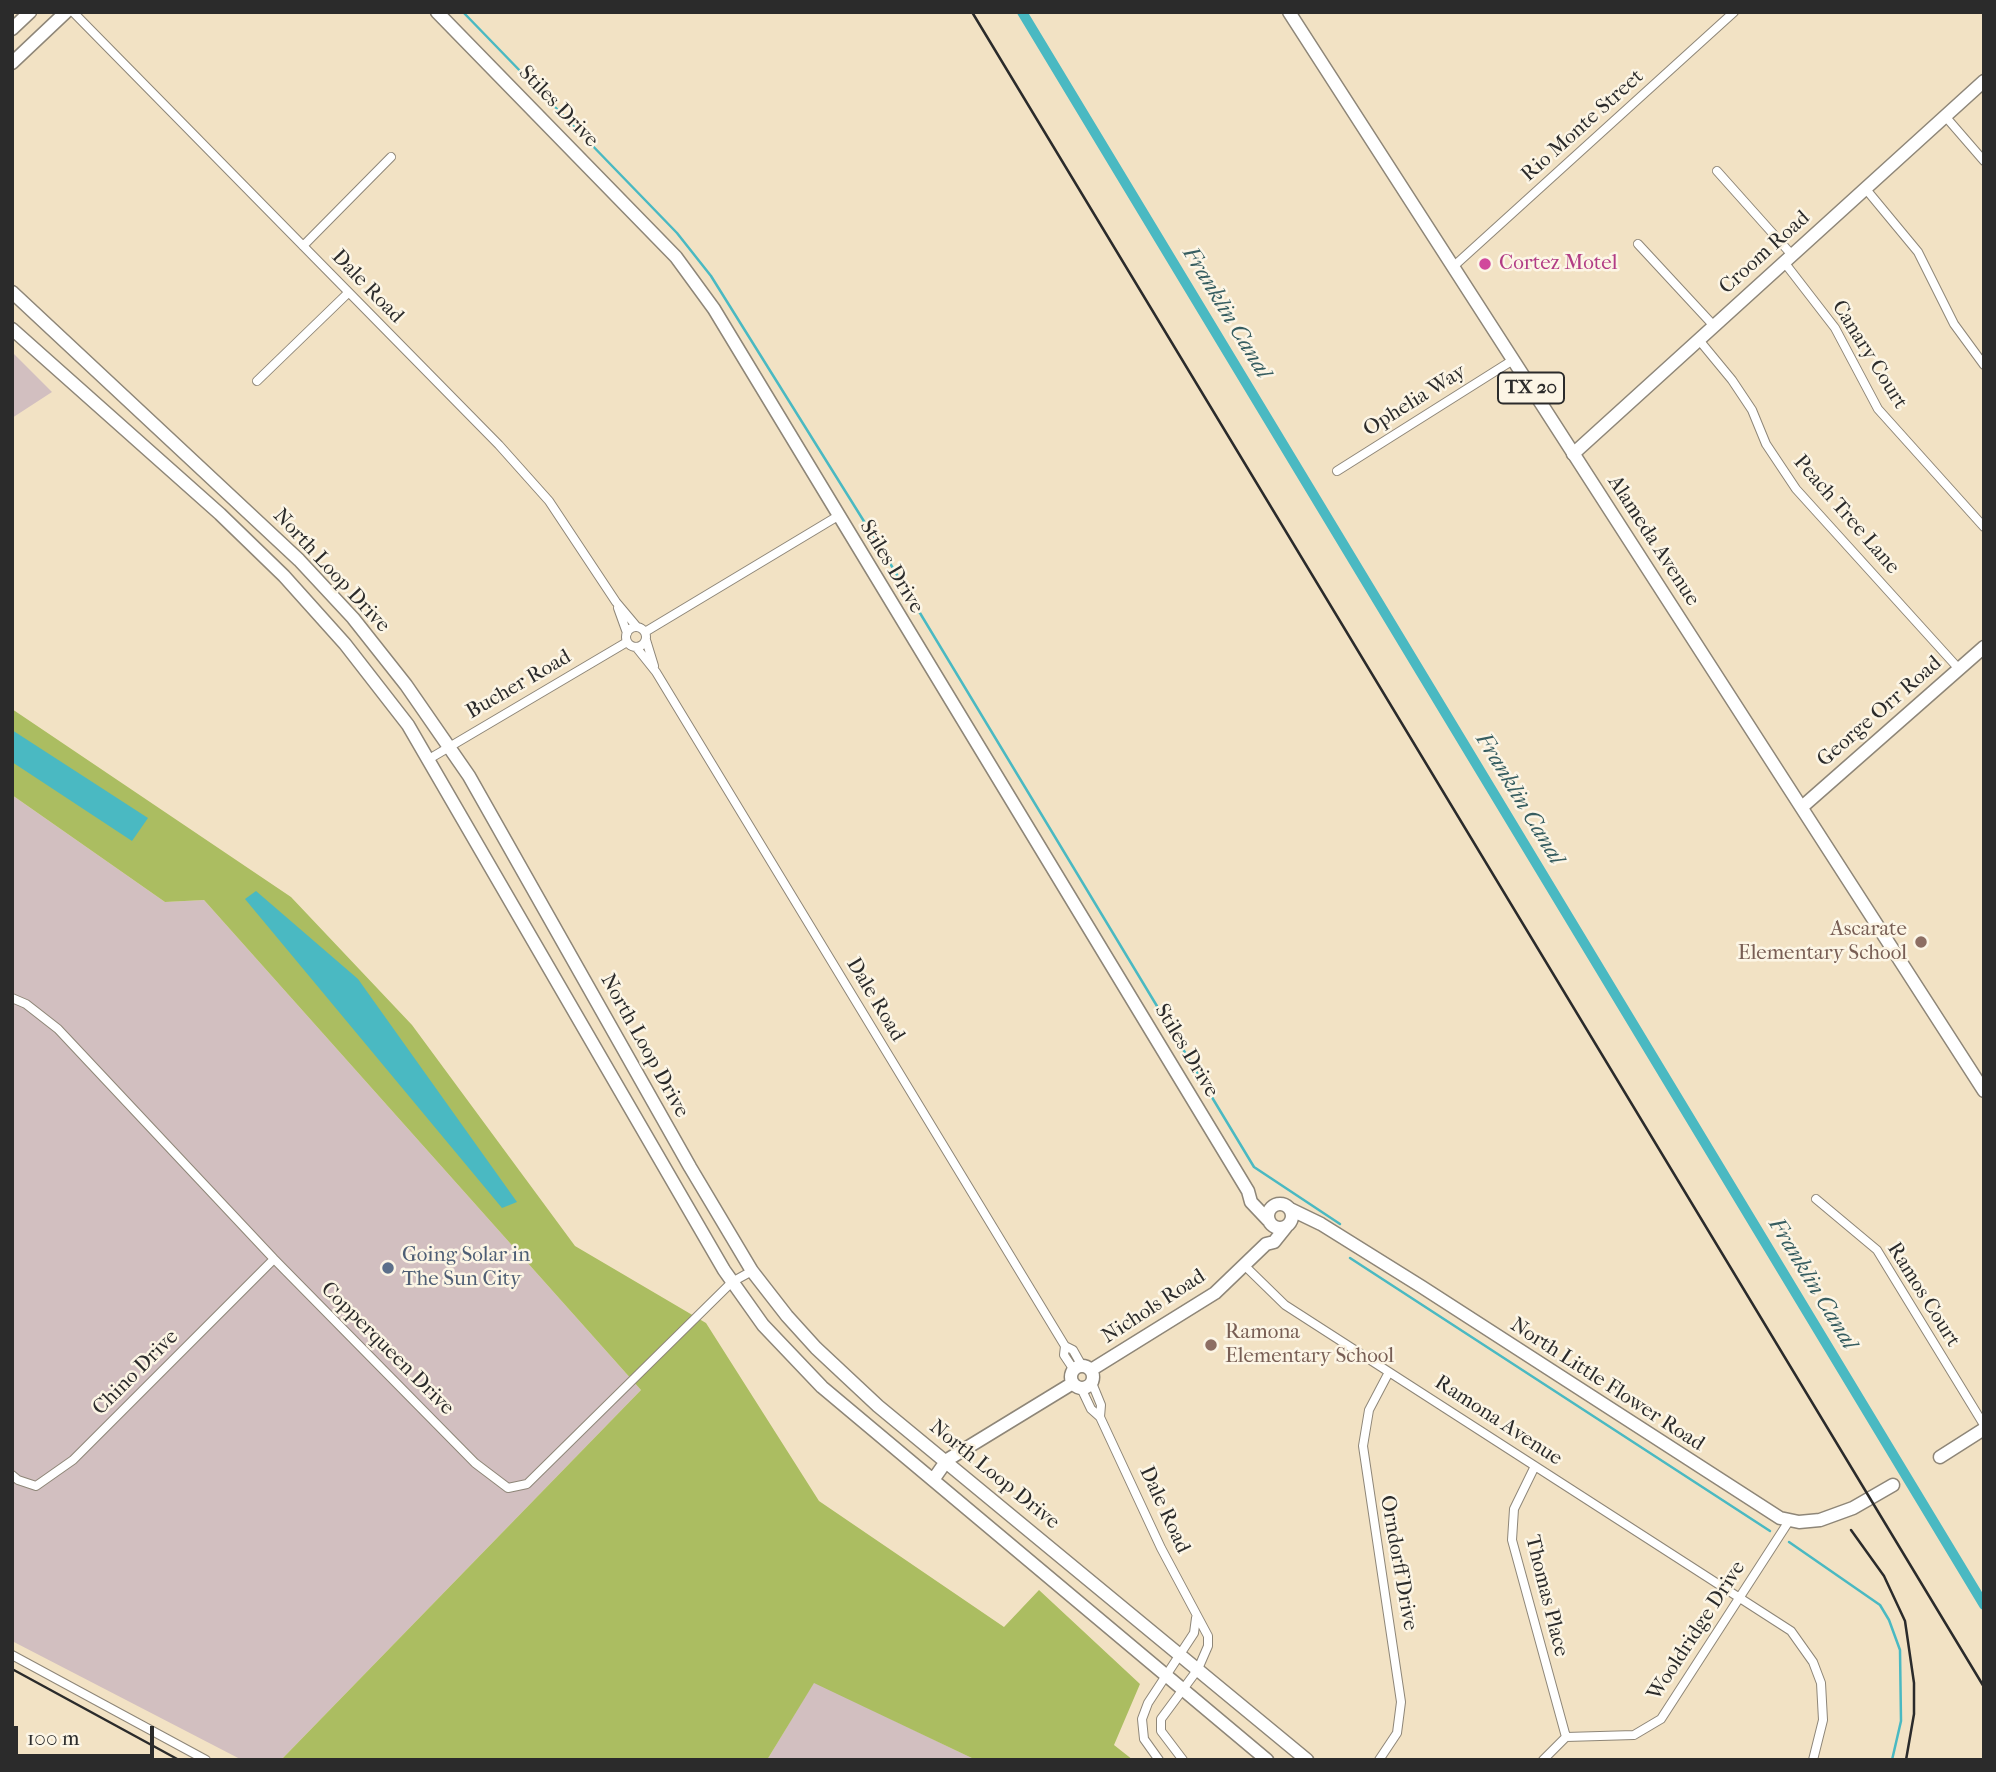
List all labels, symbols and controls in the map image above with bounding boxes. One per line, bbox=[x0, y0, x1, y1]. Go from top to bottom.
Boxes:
street label: Stiles Drive bbox=[513, 61, 603, 153]
street label: Rio Monte Street bbox=[1517, 65, 1649, 187]
street label: Croom Road bbox=[1715, 206, 1815, 300]
water label: Franklin Canal bbox=[1176, 242, 1276, 384]
street label: Dale Road bbox=[326, 245, 408, 329]
place label: Cortez Motel bbox=[1499, 251, 1617, 277]
marker: Cortez Motel bbox=[1477, 256, 1493, 272]
street label: Canary Court bbox=[1826, 296, 1912, 414]
street label: Ophelia Way bbox=[1359, 360, 1471, 442]
road number: TX 20 bbox=[1498, 372, 1564, 404]
street label: Peach Tree Lane bbox=[1787, 450, 1905, 580]
street label: Alameda Avenue bbox=[1601, 471, 1705, 611]
street label: North Loop Drive bbox=[267, 504, 395, 638]
street label: Stiles Drive bbox=[853, 516, 929, 618]
street label: Bucher Road bbox=[462, 645, 576, 725]
street label: George Orr Road bbox=[1813, 651, 1947, 773]
water label: Franklin Canal bbox=[1469, 728, 1569, 870]
place label: Ascarate Elementary School bbox=[1738, 917, 1907, 967]
marker: Ascarate Elementary School bbox=[1913, 934, 1929, 950]
street label: Dale Road bbox=[840, 954, 910, 1046]
street label: North Loop Drive bbox=[594, 970, 694, 1122]
street label: Stiles Drive bbox=[1148, 1000, 1224, 1102]
water label: Franklin Canal bbox=[1762, 1213, 1862, 1355]
street label: Ramos Court bbox=[1881, 1238, 1965, 1352]
place label: Going Solar in The Sun City bbox=[402, 1243, 530, 1293]
marker: Going Solar in The Sun City bbox=[380, 1260, 396, 1276]
street label: Nichols Road bbox=[1098, 1264, 1210, 1350]
street label: Copperqueen Drive bbox=[315, 1277, 459, 1421]
street label: North Little Flower Road bbox=[1505, 1313, 1709, 1457]
place label: Ramona Elementary School bbox=[1225, 1320, 1394, 1370]
street label: Chino Drive bbox=[88, 1325, 184, 1421]
marker: Ramona Elementary School bbox=[1203, 1337, 1219, 1353]
street label: Ramona Avenue bbox=[1429, 1370, 1567, 1472]
street label: North Loop Drive bbox=[924, 1415, 1064, 1535]
street label: Dale Road bbox=[1133, 1463, 1195, 1557]
street label: Orndorff Drive bbox=[1374, 1493, 1422, 1633]
street label: Thomas Place bbox=[1519, 1533, 1573, 1659]
street label: Wooldridge Drive bbox=[1643, 1557, 1751, 1705]
scale bar bbox=[18, 1712, 158, 1756]
text: 100 m bbox=[27, 1726, 80, 1750]

